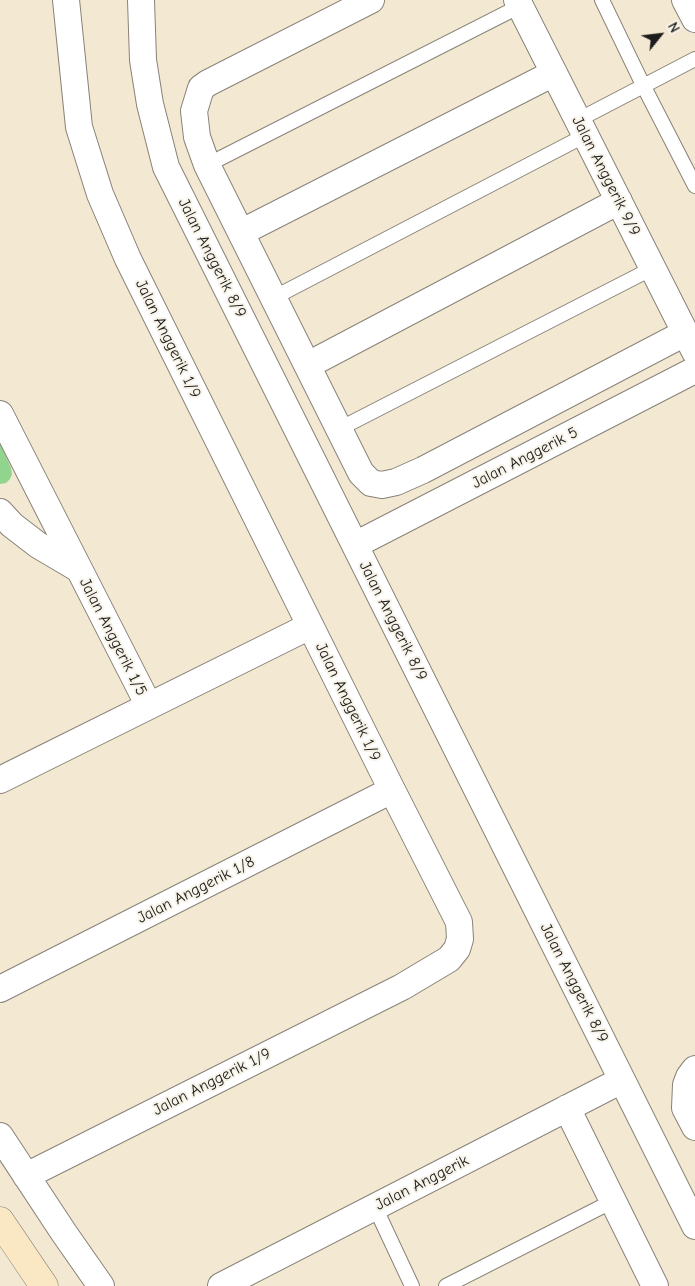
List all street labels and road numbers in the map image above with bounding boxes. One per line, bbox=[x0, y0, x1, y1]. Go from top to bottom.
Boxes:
street label: Jalan Anggerik 9/9 bbox=[568, 113, 644, 239]
street label: Jalan Anggerik 8/9 bbox=[174, 195, 250, 321]
street label: Jalan Anggerik 1/9 bbox=[131, 277, 205, 401]
street label: Jalan Anggerik 5 bbox=[469, 423, 581, 493]
street label: Jalan Anggerik 8/9 bbox=[355, 558, 431, 684]
street label: Jalan Anggerik 1/5 bbox=[75, 575, 151, 699]
street label: Jalan Anggerik 1/9 bbox=[311, 640, 385, 764]
street label: Jalan Anggerik 1/8 bbox=[134, 852, 258, 928]
street label: Jalan Anggerik 8/9 bbox=[536, 920, 612, 1046]
street label: Jalan Anggerik 1/9 bbox=[150, 1044, 274, 1120]
street label: Jalan Anggerik bbox=[372, 1151, 472, 1215]

